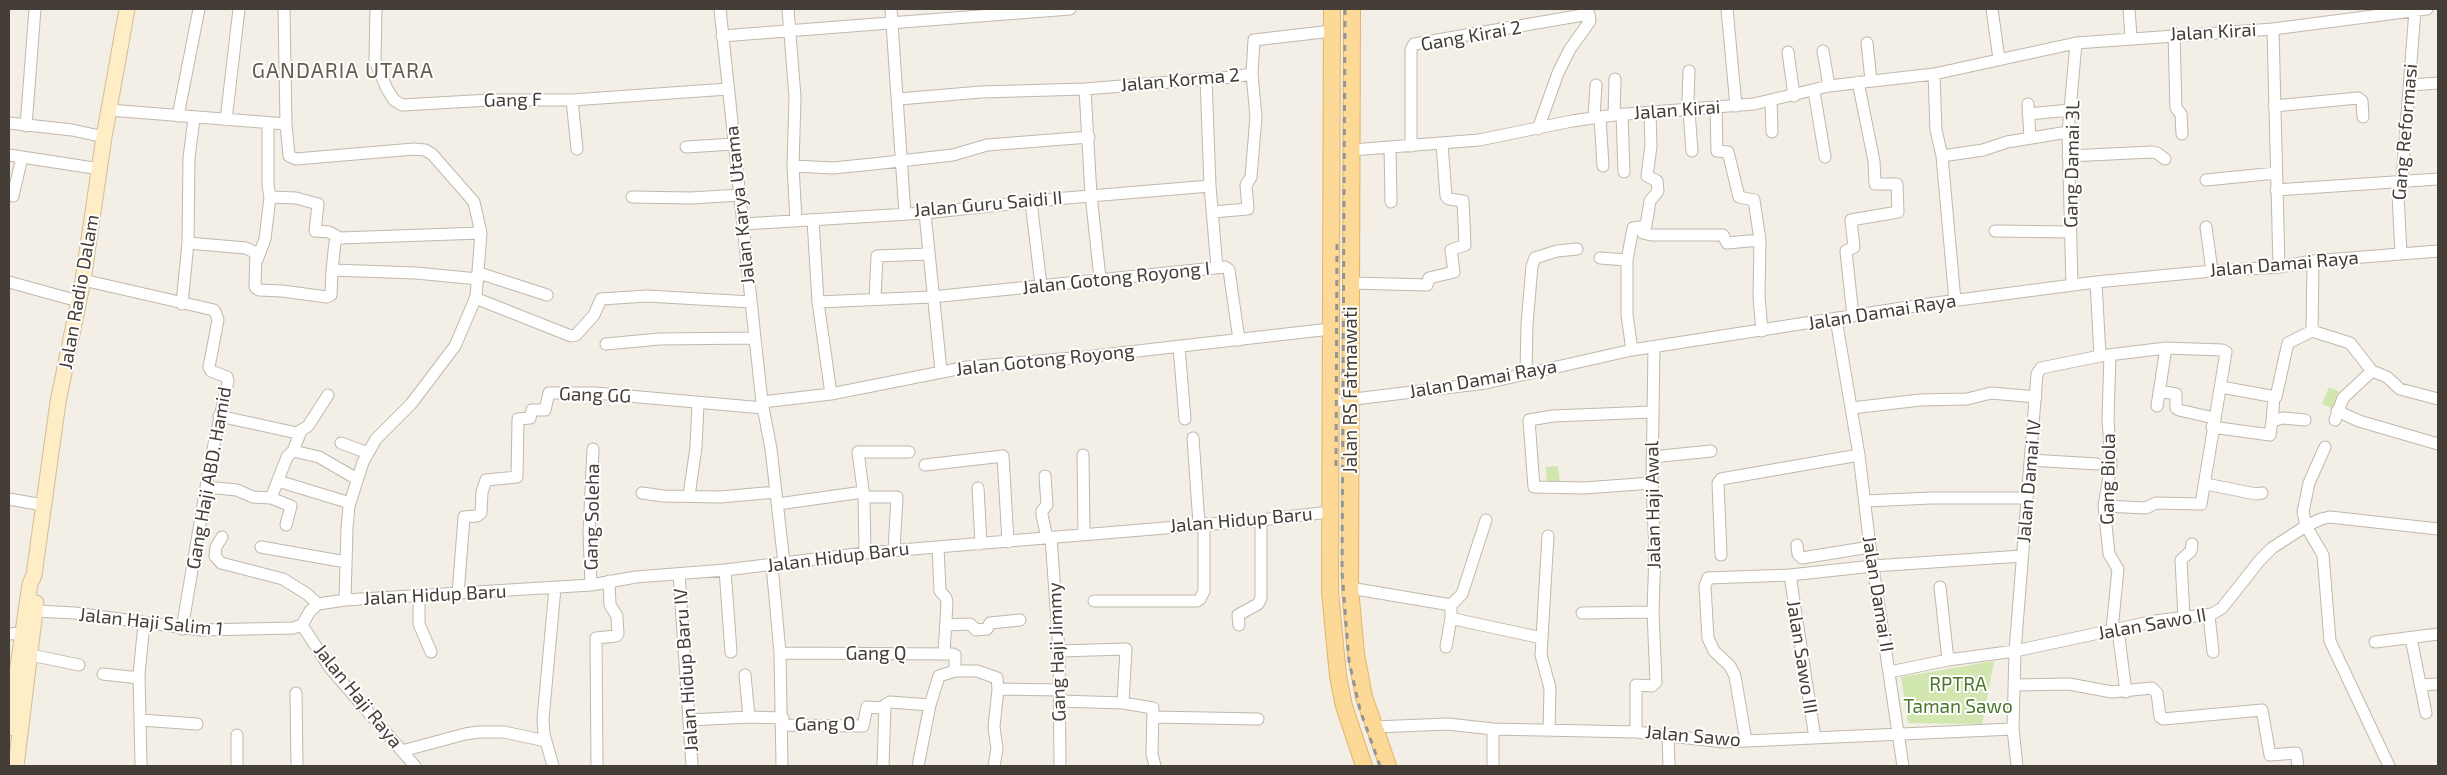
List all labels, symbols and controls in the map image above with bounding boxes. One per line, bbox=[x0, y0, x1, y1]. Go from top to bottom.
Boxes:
street label: Gang Kirai 2 bbox=[1419, 16, 1523, 56]
street label: Jalan Kirai bbox=[2169, 18, 2257, 46]
district label: GANDARIA UTARA bbox=[250, 58, 436, 84]
street label: Jalan Korma 2 bbox=[1119, 63, 1241, 97]
street label: Gang Reformasi bbox=[2388, 63, 2422, 201]
street label: Gang F bbox=[484, 88, 542, 112]
street label: Jalan Kirai bbox=[1633, 96, 1721, 124]
street label: Gang Damai 3L bbox=[2059, 100, 2085, 228]
street label: Jalan Karya Utama bbox=[720, 124, 760, 286]
street label: Jalan Guru Saidi II bbox=[913, 186, 1063, 222]
street label: Jalan Radio Dalam bbox=[54, 213, 104, 371]
street label: Jalan Damai Raya bbox=[2208, 246, 2360, 282]
street label: Jalan Gotong Royong I bbox=[1021, 257, 1211, 299]
street label: Jalan Damai Raya bbox=[1806, 289, 1958, 335]
street label: Jalan RS Fatmawati bbox=[1340, 306, 1362, 474]
street label: Jalan Gotong Royong bbox=[955, 339, 1135, 381]
street label: Jalan Damai Raya bbox=[1407, 355, 1559, 403]
street label: Gang GG bbox=[559, 382, 631, 408]
street label: Gang Haji ABD. Hamid bbox=[182, 385, 236, 571]
street label: Jalan Damai IV bbox=[2012, 418, 2046, 544]
street label: Gang Biola bbox=[2096, 433, 2120, 525]
street label: Jalan Haji Awal bbox=[1640, 441, 1666, 569]
street label: Gang Soleha bbox=[580, 463, 604, 571]
street label: Jalan Hidup Baru bbox=[1169, 502, 1313, 538]
street label: Jalan Damai II bbox=[1858, 534, 1898, 654]
street label: Jalan Hidup Baru bbox=[766, 537, 910, 577]
street label: Jalan Hidup Baru bbox=[363, 580, 507, 610]
street label: Gang Haji Jimmy bbox=[1043, 582, 1071, 722]
street label: Jalan Hidup Baru IV bbox=[669, 587, 703, 753]
street label: Jalan Sawo III bbox=[1782, 598, 1822, 716]
street label: Jalan Haji Salim 1 bbox=[78, 603, 224, 641]
street label: Jalan Sawo II bbox=[2096, 603, 2208, 645]
street label: Jalan Haji Raya bbox=[309, 639, 407, 753]
street label: Gang Q bbox=[846, 643, 906, 665]
park label: RPTRA Taman Sawo bbox=[1903, 674, 2013, 718]
street label: Gang O bbox=[794, 712, 856, 736]
street label: Jalan Sawo bbox=[1644, 720, 1742, 752]

